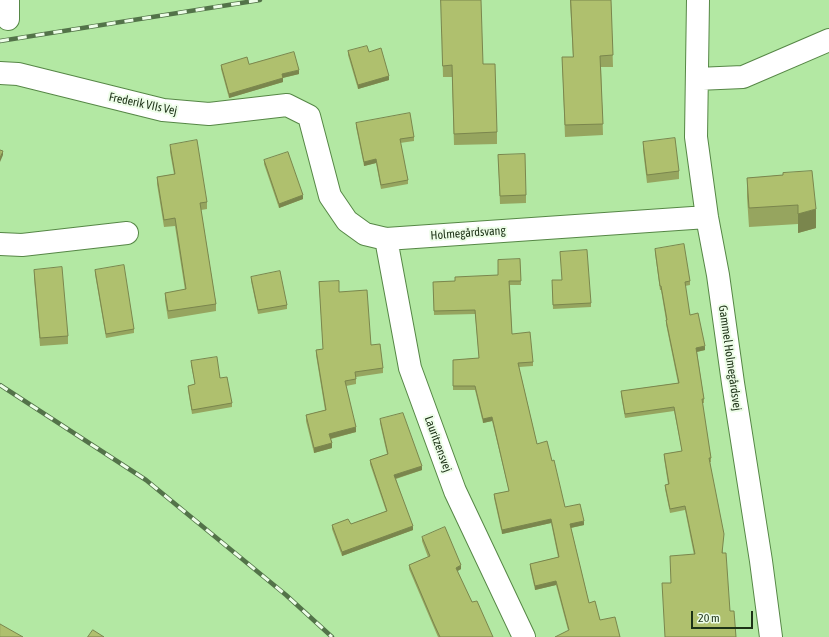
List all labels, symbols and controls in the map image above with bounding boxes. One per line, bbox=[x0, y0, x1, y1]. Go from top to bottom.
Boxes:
street label: Frederik VIIs Vej bbox=[108, 90, 178, 118]
street label: Holmegårdsvang bbox=[430, 223, 506, 243]
street label: Gammel Holmegårdsvej bbox=[715, 304, 745, 412]
street label: Lauritzensvej bbox=[421, 414, 455, 474]
scale bar bbox=[693, 603, 755, 629]
text: 20 m bbox=[698, 611, 720, 625]

